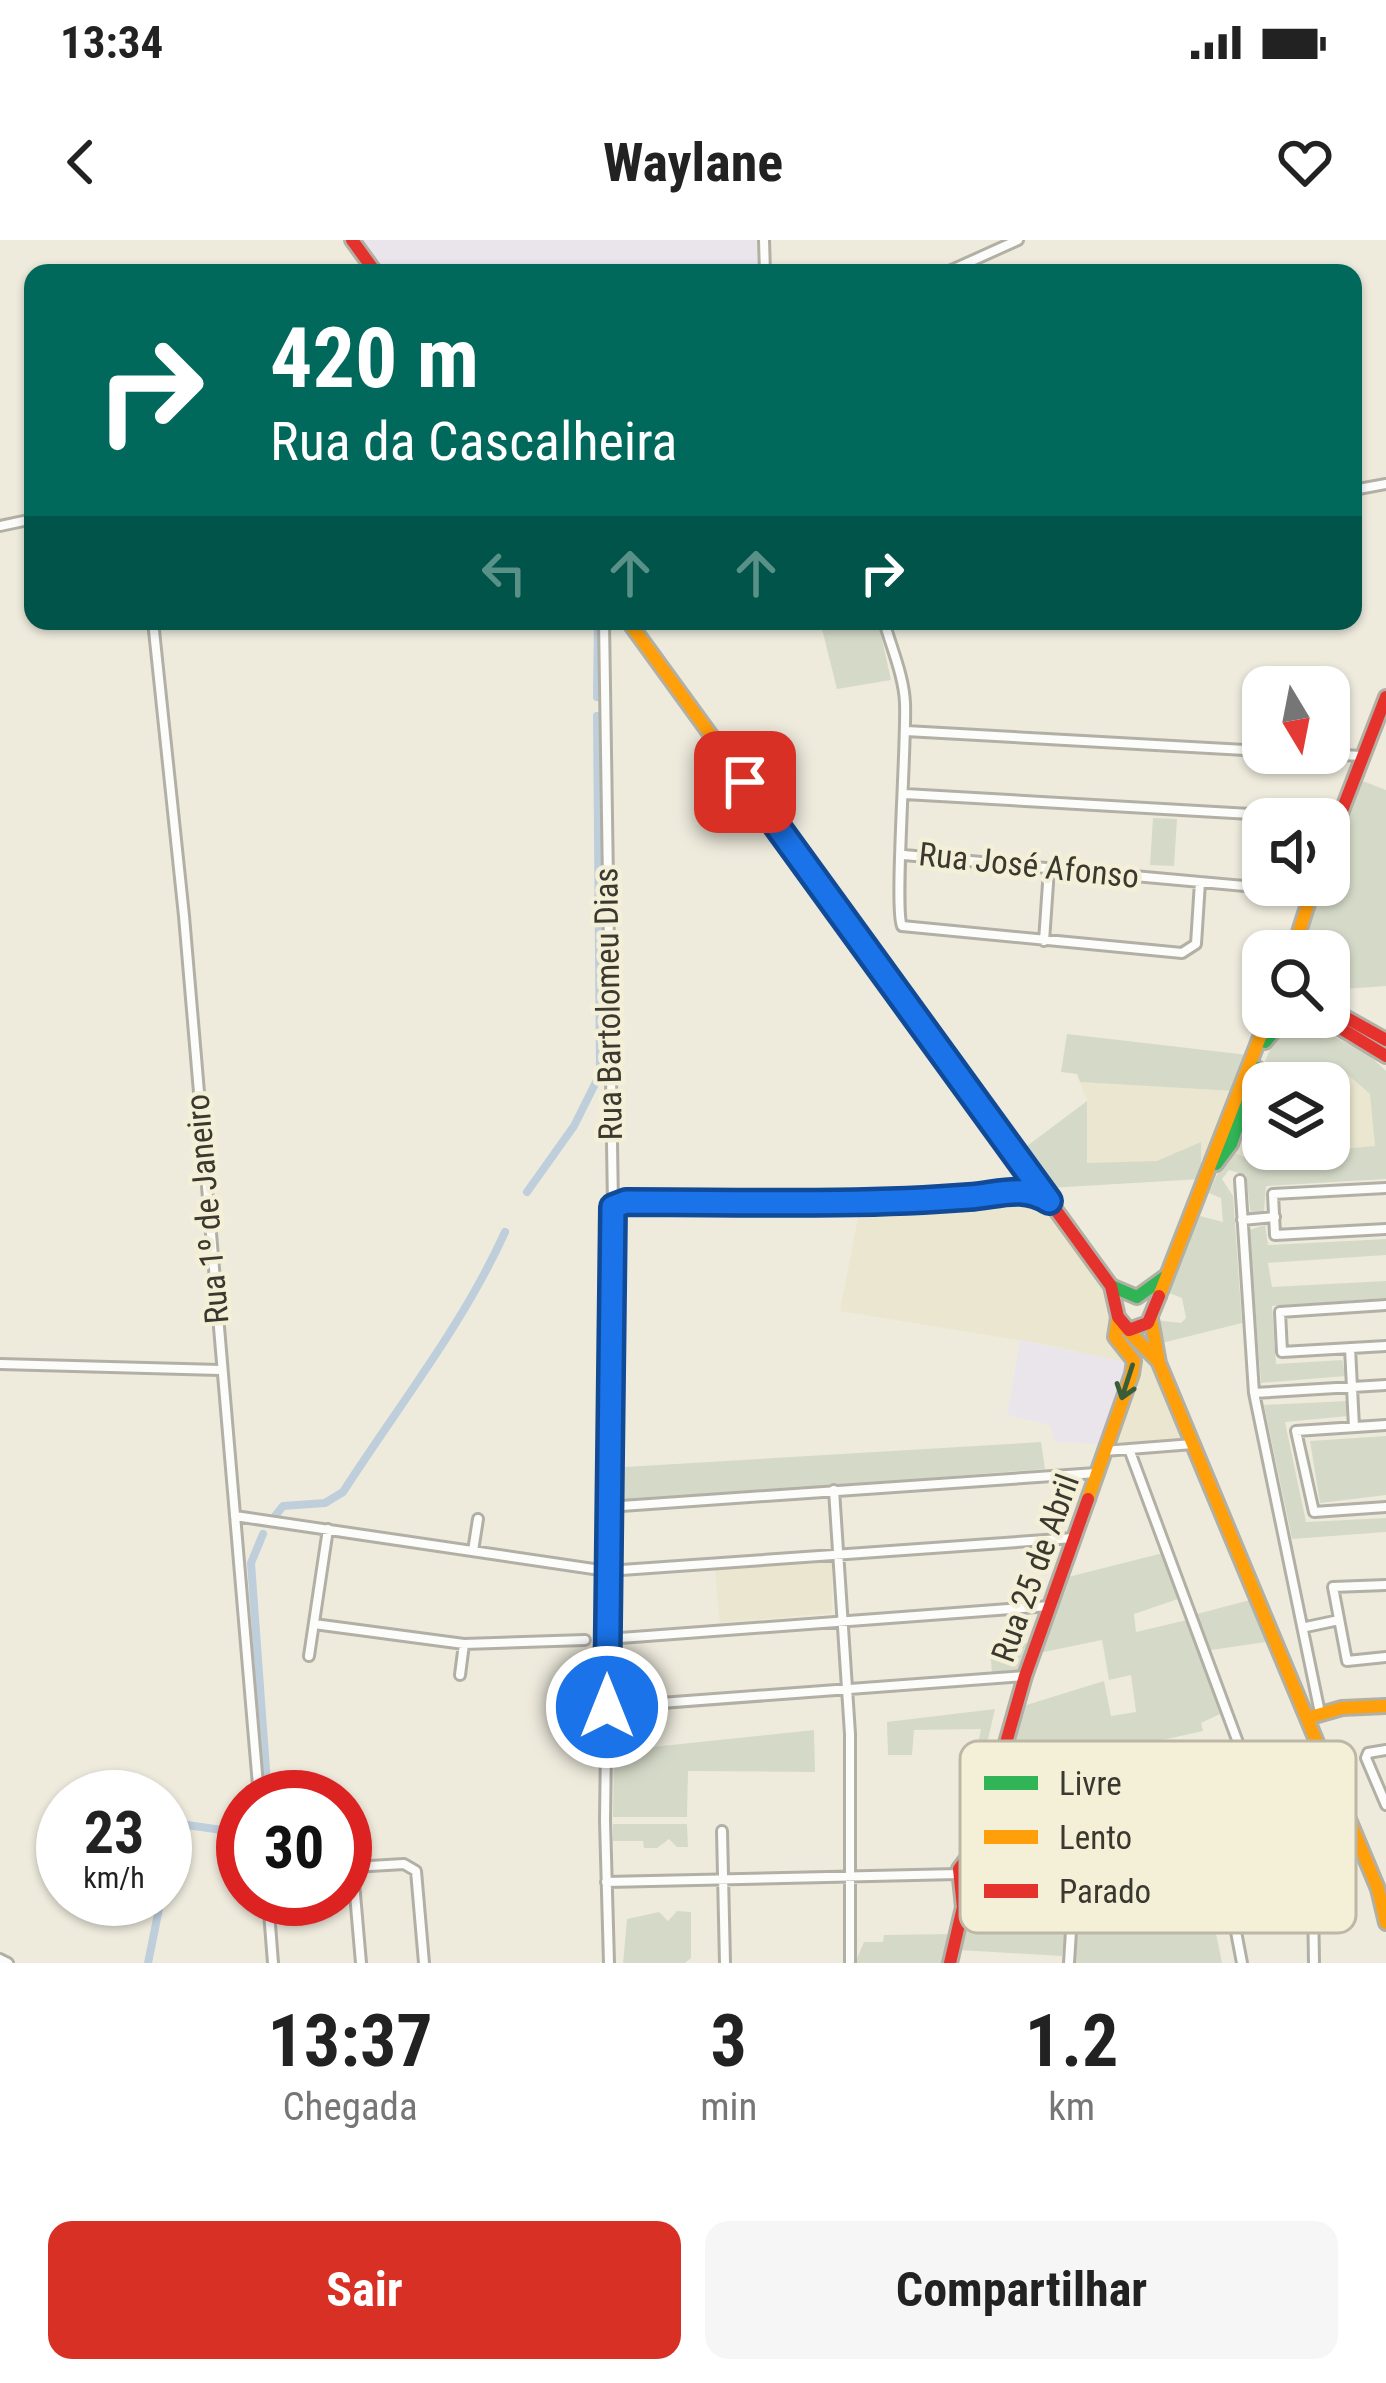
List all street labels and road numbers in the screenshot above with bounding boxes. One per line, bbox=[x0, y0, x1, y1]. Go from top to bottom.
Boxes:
street label: Rua José Afonso bbox=[917, 834, 1141, 896]
street label: Rua Bartolomeu Dias bbox=[586, 867, 630, 1141]
street label: Rua 1º de Janeiro bbox=[178, 1092, 236, 1326]
street label: Rua 25 de Abril bbox=[983, 1469, 1087, 1667]

